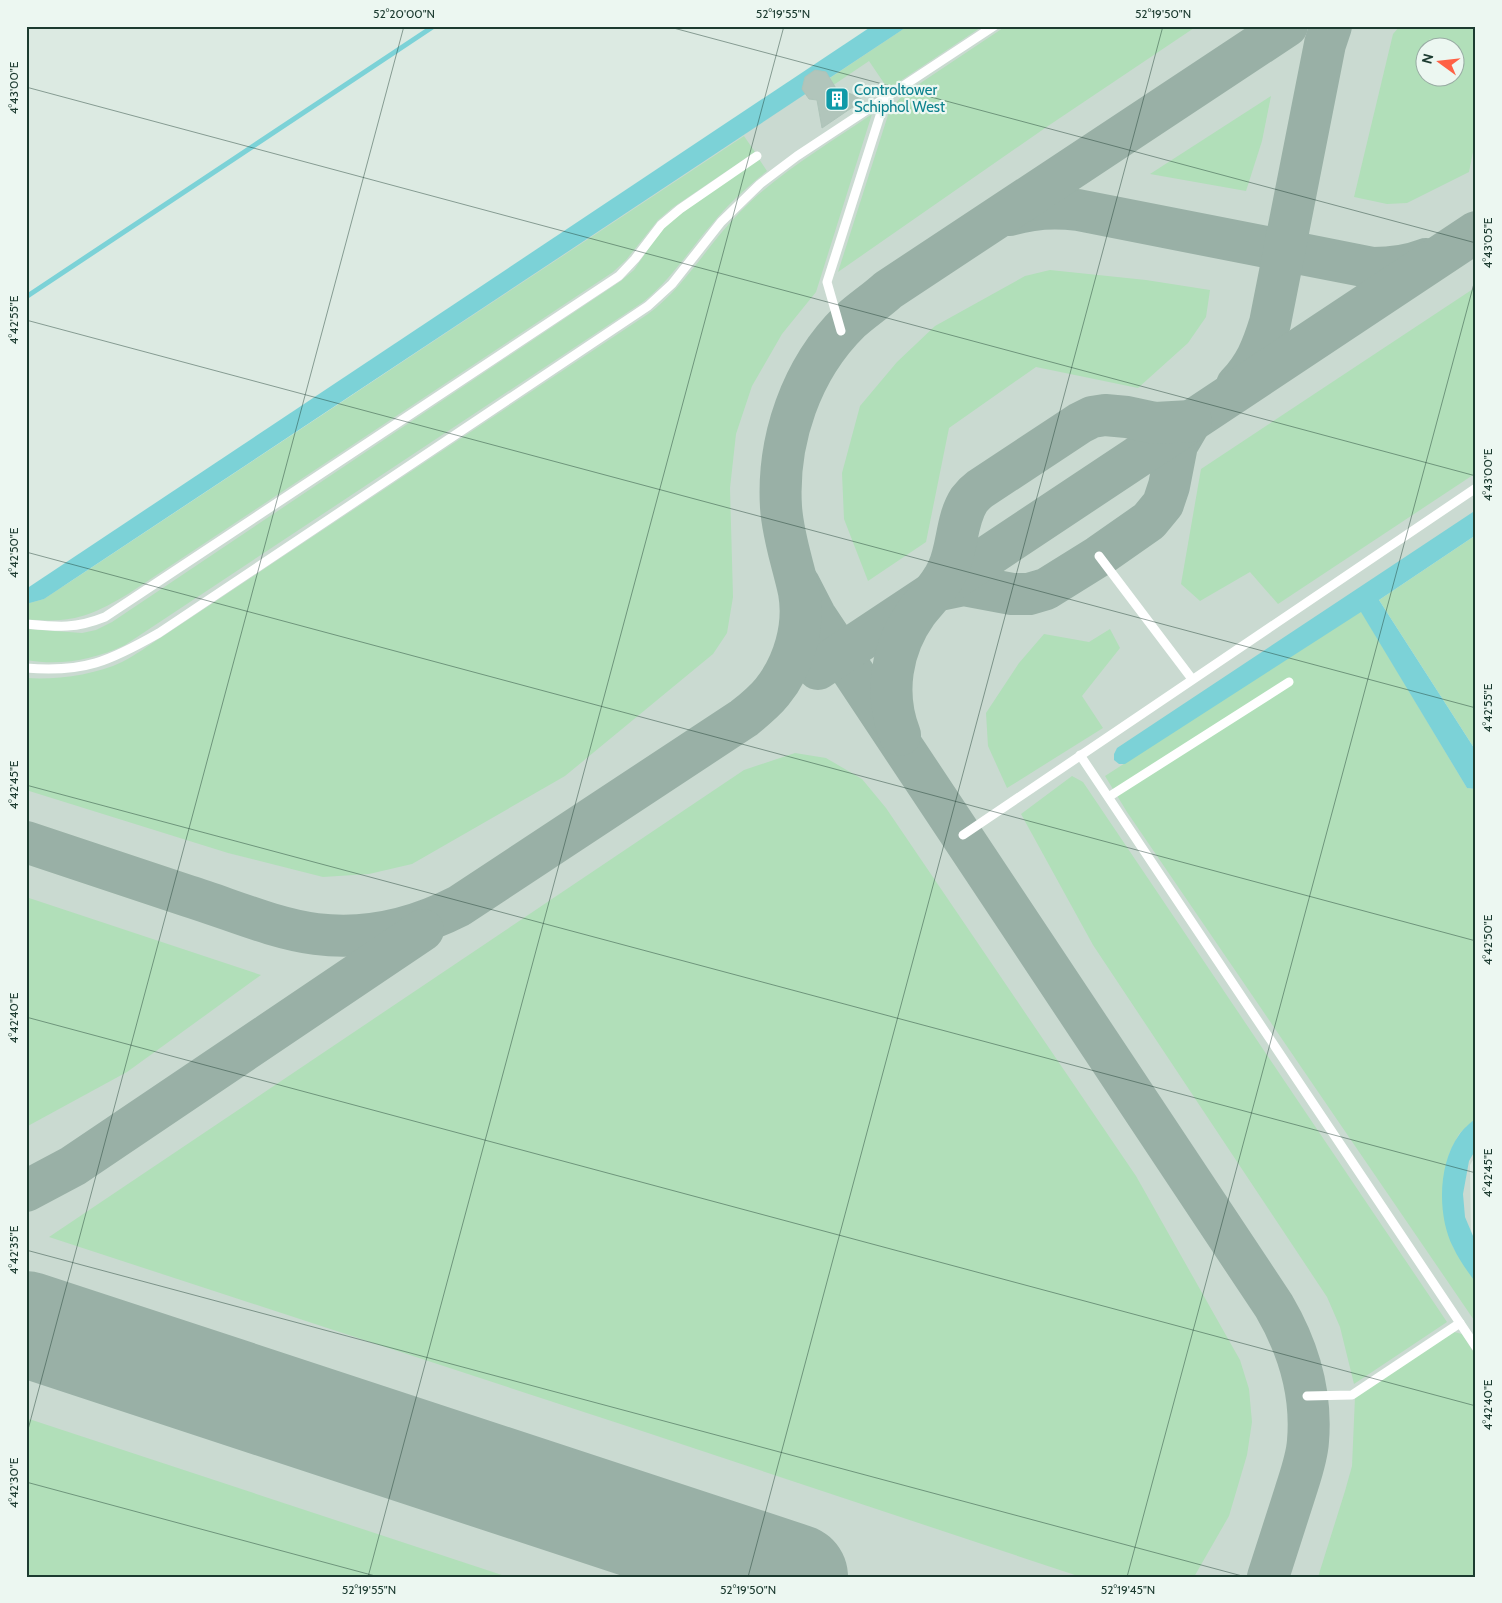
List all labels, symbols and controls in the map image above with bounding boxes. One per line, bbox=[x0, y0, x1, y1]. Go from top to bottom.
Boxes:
text: 52°20'00"N bbox=[373, 6, 435, 21]
text: 52°19'55"N bbox=[756, 6, 810, 21]
text: 52°19'50"N bbox=[1135, 6, 1191, 21]
north arrow bbox=[1414, 38, 1464, 88]
text: N bbox=[1417, 52, 1437, 66]
text: 4°43'00"E bbox=[6, 61, 21, 114]
place label: Controltower Schiphol West bbox=[854, 81, 945, 116]
building icon: Controltower Schiphol West bbox=[824, 86, 850, 112]
text: 4°43'05"E bbox=[1480, 217, 1495, 268]
text: 4°42'55"E bbox=[6, 295, 21, 344]
text: 4°43'00"E bbox=[1480, 448, 1495, 501]
text: 4°42'50"E bbox=[6, 527, 21, 578]
text: 4°42'55"E bbox=[1480, 683, 1495, 732]
text: 4°42'45"E bbox=[6, 760, 21, 809]
text: 4°42'50"E bbox=[1480, 914, 1495, 965]
text: 4°42'40"E bbox=[6, 992, 21, 1043]
text: 4°42'45"E bbox=[1480, 1148, 1495, 1197]
text: 4°42'35"E bbox=[6, 1225, 21, 1274]
text: 4°42'40"E bbox=[1480, 1379, 1495, 1430]
text: 4°42'30"E bbox=[6, 1457, 21, 1508]
text: 52°19'55"N bbox=[342, 1582, 396, 1597]
text: 52°19'50"N bbox=[720, 1582, 776, 1597]
text: 52°19'45"N bbox=[1101, 1582, 1155, 1597]

